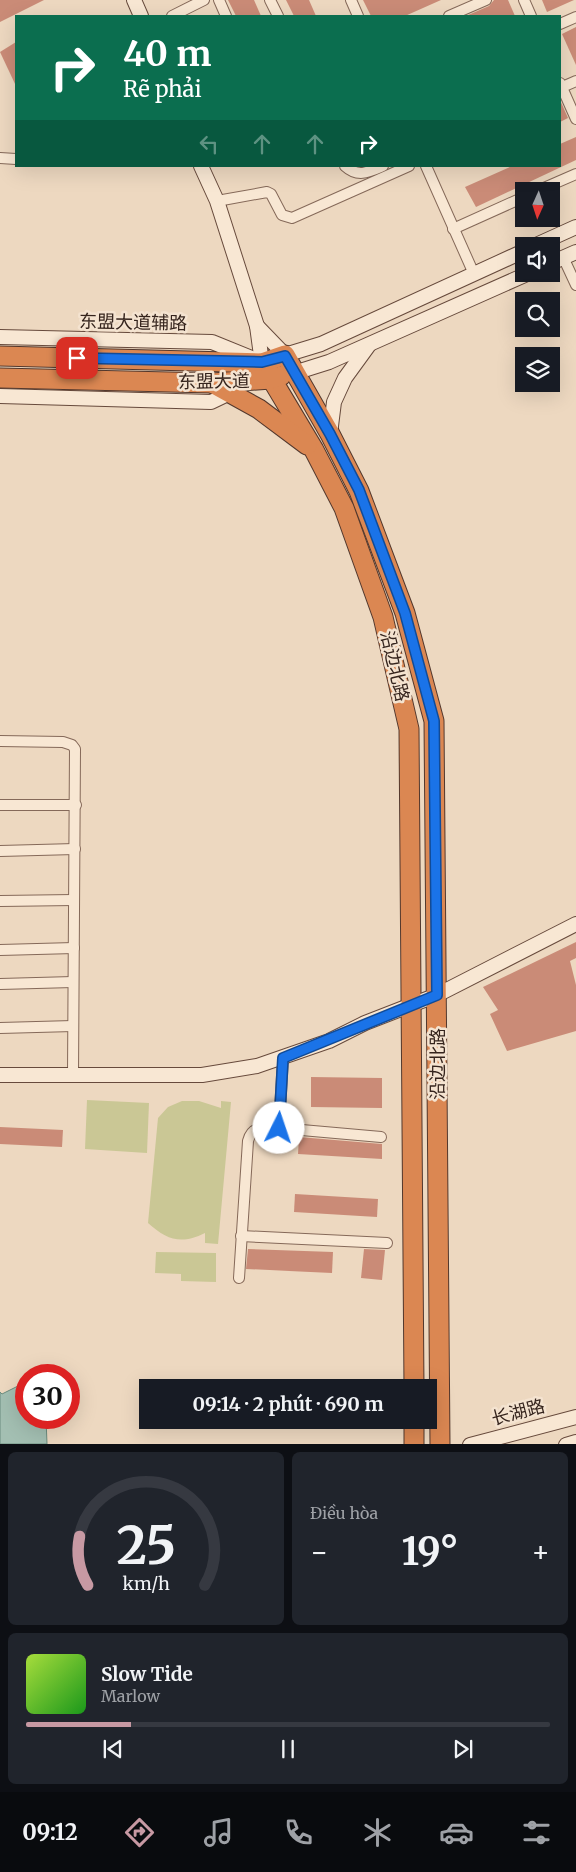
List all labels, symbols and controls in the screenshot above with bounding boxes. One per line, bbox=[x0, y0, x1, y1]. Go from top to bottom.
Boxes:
text: 40 m bbox=[123, 32, 211, 76]
icon: right bbox=[40, 35, 105, 100]
text: Rẽ phải bbox=[123, 75, 202, 103]
icon: left bbox=[195, 130, 223, 158]
icon: ahead bbox=[248, 130, 276, 158]
icon: ahead bbox=[301, 130, 329, 158]
icon: right bbox=[354, 130, 382, 158]
north arrow bbox=[515, 182, 560, 228]
map controls bbox=[515, 182, 560, 392]
button: sound bbox=[515, 237, 560, 282]
button: search bbox=[515, 292, 560, 337]
street label: 东盟大道辅路 bbox=[79, 310, 187, 334]
pin bbox=[56, 337, 98, 379]
icon: arrive bbox=[63, 344, 91, 372]
button: layers bbox=[515, 347, 560, 392]
street label: 东盟大道 bbox=[178, 369, 250, 393]
street label: 沿边北路 bbox=[376, 628, 414, 704]
street label: 沿边北路 bbox=[426, 1028, 449, 1100]
position arrow bbox=[252, 1101, 304, 1153]
speed limit sign: 30 bbox=[15, 1364, 80, 1429]
text: 09:14 · 2 phút · 690 m bbox=[192, 1392, 384, 1416]
street label: 长湖路 bbox=[489, 1394, 547, 1430]
text: Điều hòa bbox=[310, 1503, 378, 1523]
text: 25 bbox=[116, 1513, 176, 1578]
text: 19° bbox=[402, 1528, 459, 1575]
text: − bbox=[310, 1534, 329, 1570]
text: + bbox=[531, 1534, 550, 1570]
text: km/h bbox=[122, 1572, 170, 1595]
text: Slow Tide bbox=[101, 1662, 193, 1686]
text: Marlow bbox=[101, 1686, 160, 1706]
icon: previous bbox=[99, 1735, 127, 1763]
icon: pause bbox=[274, 1735, 302, 1763]
icon: next bbox=[449, 1735, 477, 1763]
icon: directions bbox=[122, 1815, 157, 1850]
icon: music bbox=[201, 1815, 236, 1850]
icon: phone bbox=[281, 1815, 316, 1850]
icon: climate bbox=[360, 1815, 395, 1850]
icon: car bbox=[439, 1815, 474, 1850]
icon: filters bbox=[519, 1815, 554, 1850]
text: 09:12 bbox=[22, 1818, 78, 1846]

